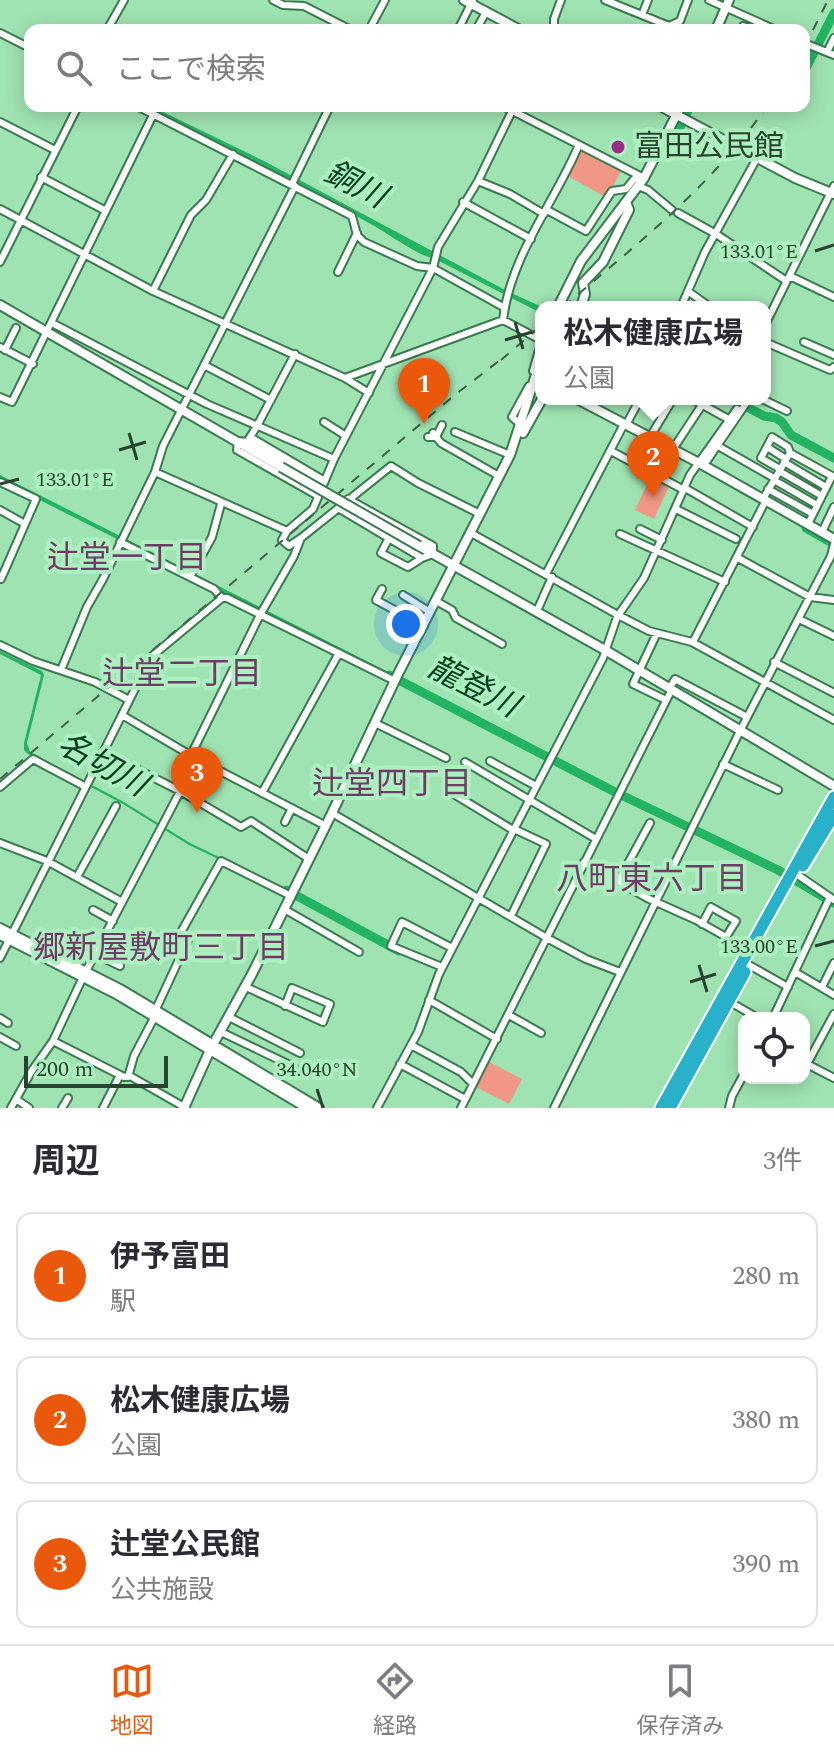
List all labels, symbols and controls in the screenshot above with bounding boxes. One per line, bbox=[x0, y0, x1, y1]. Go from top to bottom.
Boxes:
search box bbox=[24, 24, 810, 112]
icon: search bbox=[52, 46, 96, 90]
text: ここで検索 bbox=[116, 47, 266, 93]
place label: 富田公民館 bbox=[634, 124, 784, 170]
marker: 富田公民館 bbox=[609, 138, 627, 156]
water label: 銅川 bbox=[315, 149, 397, 223]
text: 133.01°E bbox=[720, 237, 798, 267]
popup bbox=[535, 301, 771, 405]
text: 松木健康広場 bbox=[563, 311, 743, 357]
pin: 1 bbox=[398, 358, 450, 424]
text: 公園 bbox=[563, 359, 615, 399]
pin: 2 bbox=[627, 431, 679, 497]
text: 133.01°E bbox=[36, 465, 114, 495]
district label: 辻堂一丁目 bbox=[47, 534, 207, 583]
your location bbox=[386, 604, 426, 644]
water label: 龍登川 bbox=[419, 643, 530, 732]
district label: 辻堂二丁目 bbox=[102, 650, 262, 699]
water label: 名切川 bbox=[48, 720, 158, 811]
pin: 3 bbox=[171, 747, 223, 813]
district label: 辻堂四丁目 bbox=[312, 760, 472, 809]
district label: 八町東六丁目 bbox=[556, 855, 748, 904]
district label: 郷新屋敷町三丁目 bbox=[33, 924, 289, 973]
text: 133.00°E bbox=[720, 932, 798, 962]
map controls bbox=[738, 1012, 810, 1084]
button: locate bbox=[738, 1012, 810, 1084]
scale bar bbox=[24, 1052, 168, 1088]
text: 200 m bbox=[36, 1053, 93, 1086]
text: 34.040°N bbox=[277, 1055, 357, 1085]
text: 周辺 bbox=[32, 1136, 100, 1188]
text: 3件 bbox=[763, 1141, 802, 1181]
text: 伊予富田 bbox=[110, 1234, 230, 1280]
text: 1 bbox=[53, 1256, 67, 1296]
text: 280 m bbox=[732, 1256, 800, 1296]
text: 駅 bbox=[110, 1282, 136, 1322]
text: 松木健康広場 bbox=[110, 1378, 290, 1424]
text: 2 bbox=[53, 1400, 67, 1440]
text: 380 m bbox=[732, 1400, 800, 1440]
text: 公園 bbox=[110, 1426, 162, 1466]
text: 辻堂公民館 bbox=[110, 1522, 260, 1568]
text: 3 bbox=[53, 1544, 67, 1584]
text: 390 m bbox=[732, 1544, 800, 1584]
text: 公共施設 bbox=[110, 1570, 214, 1610]
tab: 地図 bbox=[110, 1659, 154, 1743]
tab: 経路 bbox=[373, 1659, 417, 1743]
tab: 保存済み bbox=[636, 1659, 724, 1743]

